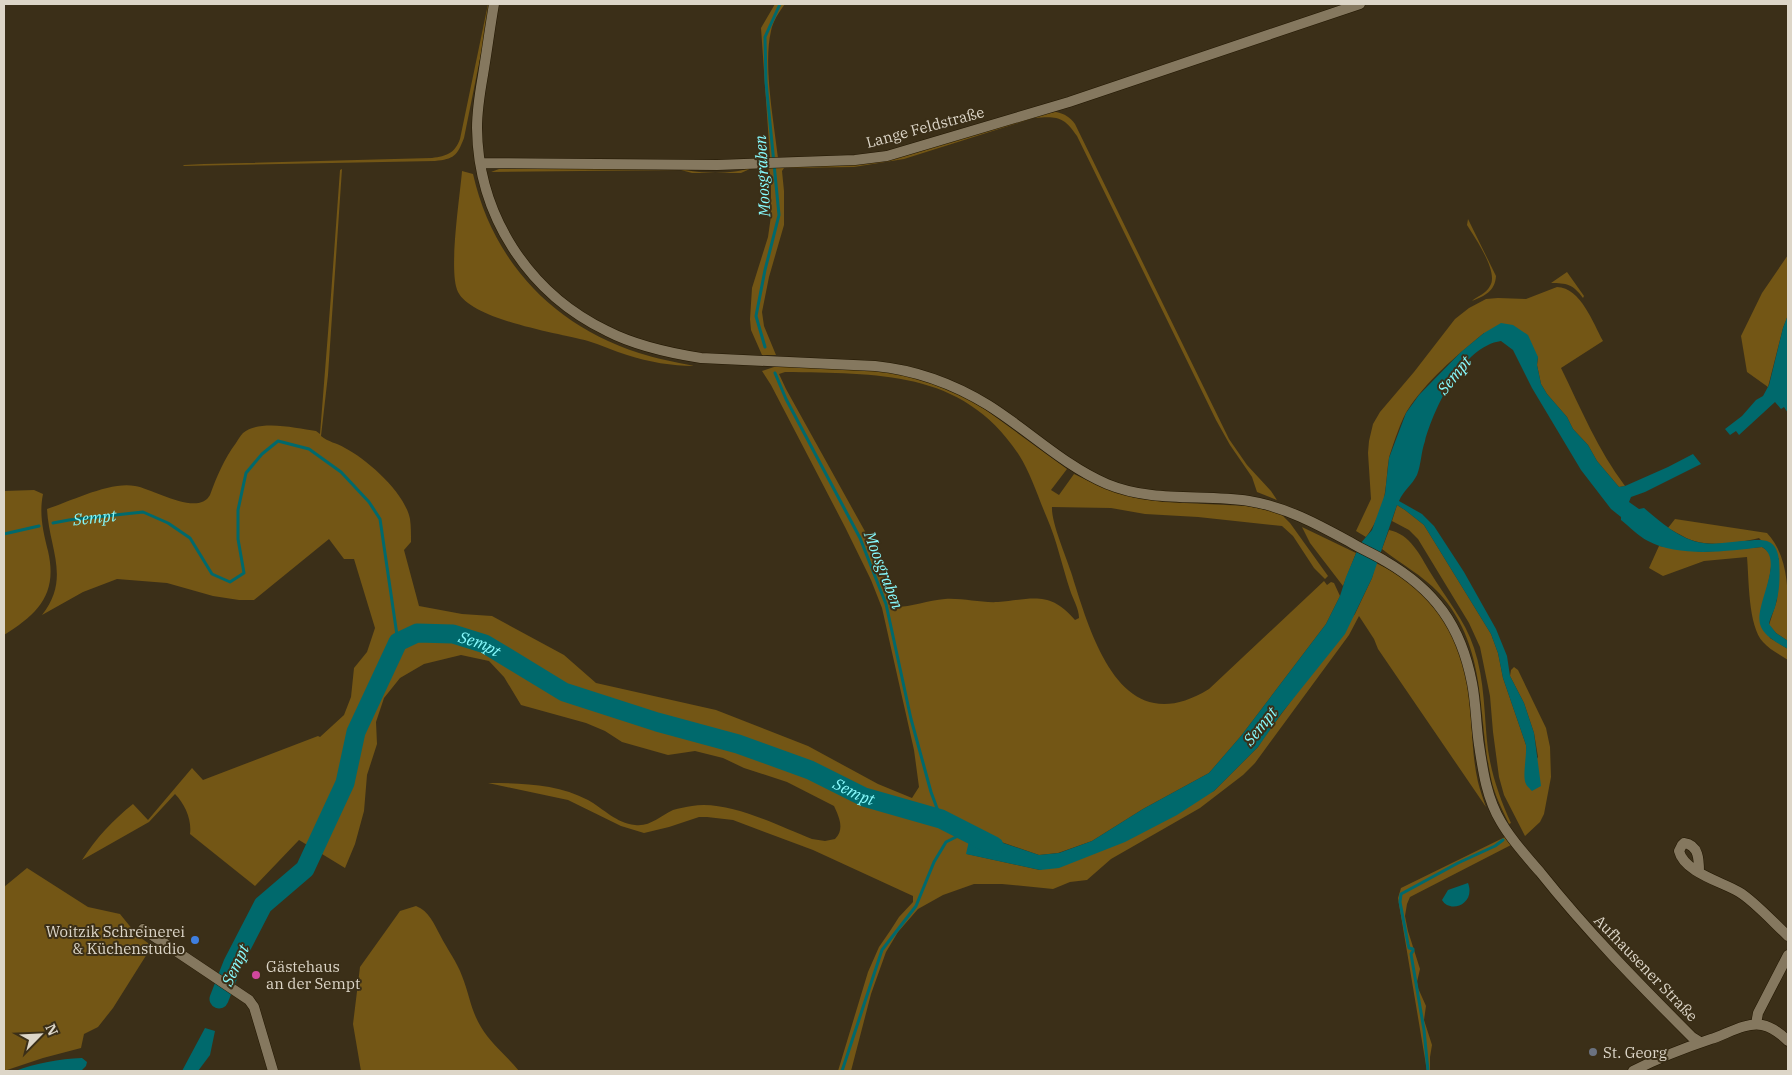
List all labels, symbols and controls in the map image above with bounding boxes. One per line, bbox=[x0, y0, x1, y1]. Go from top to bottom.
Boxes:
street label: Lange Feldstraße bbox=[864, 102, 986, 152]
water label: Moosgraben bbox=[750, 135, 774, 218]
water label: Sempt bbox=[1432, 351, 1476, 399]
water label: Sempt bbox=[71, 505, 119, 530]
water label: Moosgraben bbox=[860, 527, 908, 612]
water label: Sempt bbox=[455, 626, 506, 662]
water label: Sempt bbox=[1238, 702, 1282, 750]
water label: Sempt bbox=[829, 773, 878, 810]
street label: Aufhausener Straße bbox=[1590, 911, 1702, 1025]
place label: Woitzik Schreinerei & Küchenstudio bbox=[46, 922, 185, 958]
marker: Woitzik Schreinerei & Küchenstudio bbox=[189, 934, 201, 946]
water label: Sempt bbox=[216, 940, 254, 990]
place label: Gästehaus an der Sempt bbox=[266, 957, 360, 993]
marker: Gästehaus an der Sempt bbox=[250, 969, 262, 981]
north arrow bbox=[15, 1010, 65, 1060]
text: N bbox=[41, 1021, 62, 1038]
place label: St. Georg bbox=[1603, 1043, 1667, 1062]
marker: St. Georg bbox=[1587, 1046, 1599, 1058]

